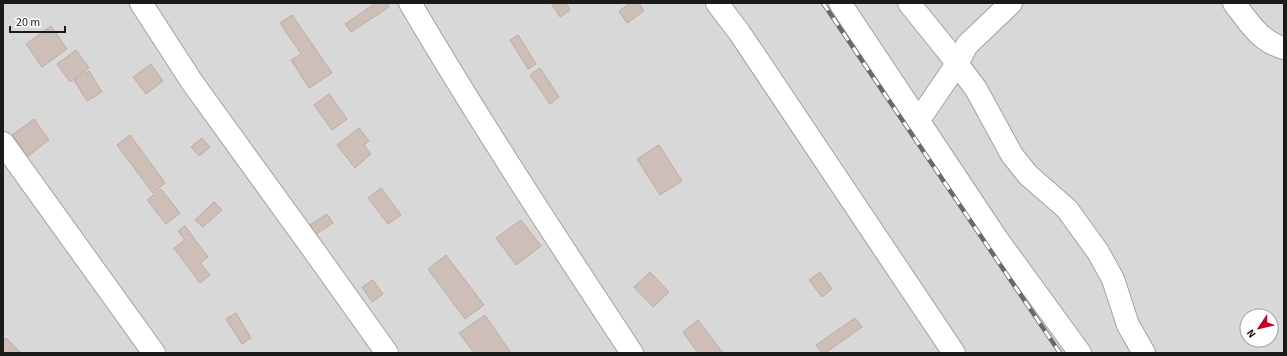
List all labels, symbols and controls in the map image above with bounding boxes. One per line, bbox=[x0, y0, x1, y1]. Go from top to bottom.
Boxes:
scale bar bbox=[10, 8, 65, 34]
text: 20 m bbox=[16, 14, 40, 31]
north arrow bbox=[1239, 308, 1279, 348]
text: N bbox=[1243, 326, 1259, 341]

